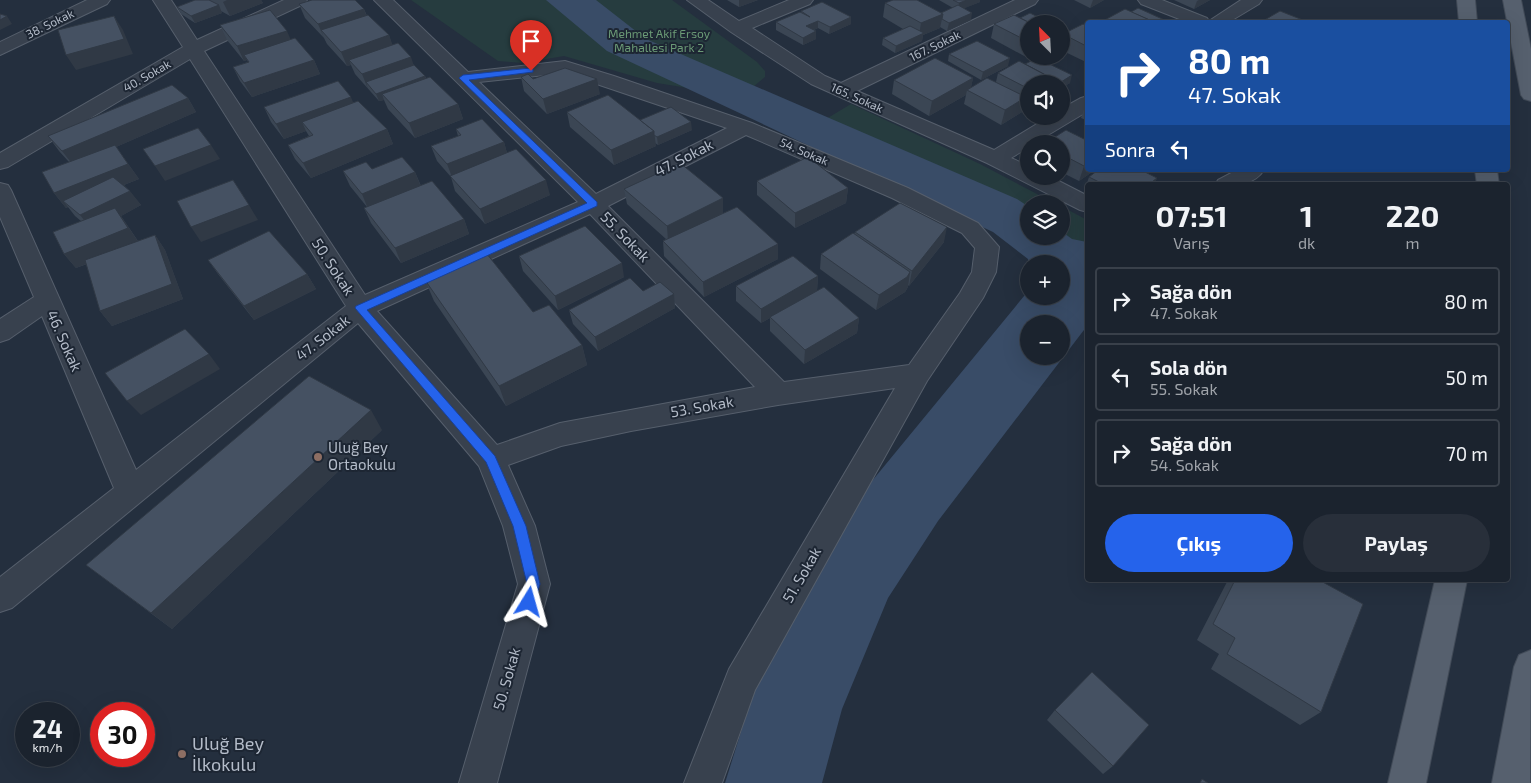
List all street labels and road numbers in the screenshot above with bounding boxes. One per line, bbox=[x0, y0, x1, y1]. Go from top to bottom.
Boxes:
street label: 38. Sokak bbox=[23, 5, 76, 41]
street label: 167. Sokak bbox=[907, 27, 962, 63]
street label: 40. Sokak bbox=[120, 56, 173, 94]
street label: 165. Sokak bbox=[829, 79, 886, 115]
street label: 47. Sokak bbox=[651, 135, 716, 180]
street label: 54. Sokak bbox=[778, 135, 831, 168]
street label: 55. Sokak bbox=[597, 207, 654, 266]
street label: 50. Sokak bbox=[309, 235, 359, 299]
street label: 46. Sokak bbox=[43, 307, 87, 374]
street label: 47. Sokak bbox=[292, 310, 353, 364]
street label: 53. Sokak bbox=[669, 392, 735, 420]
street label: 51. Sokak bbox=[778, 543, 824, 606]
street label: 50. Sokak bbox=[489, 645, 524, 712]

